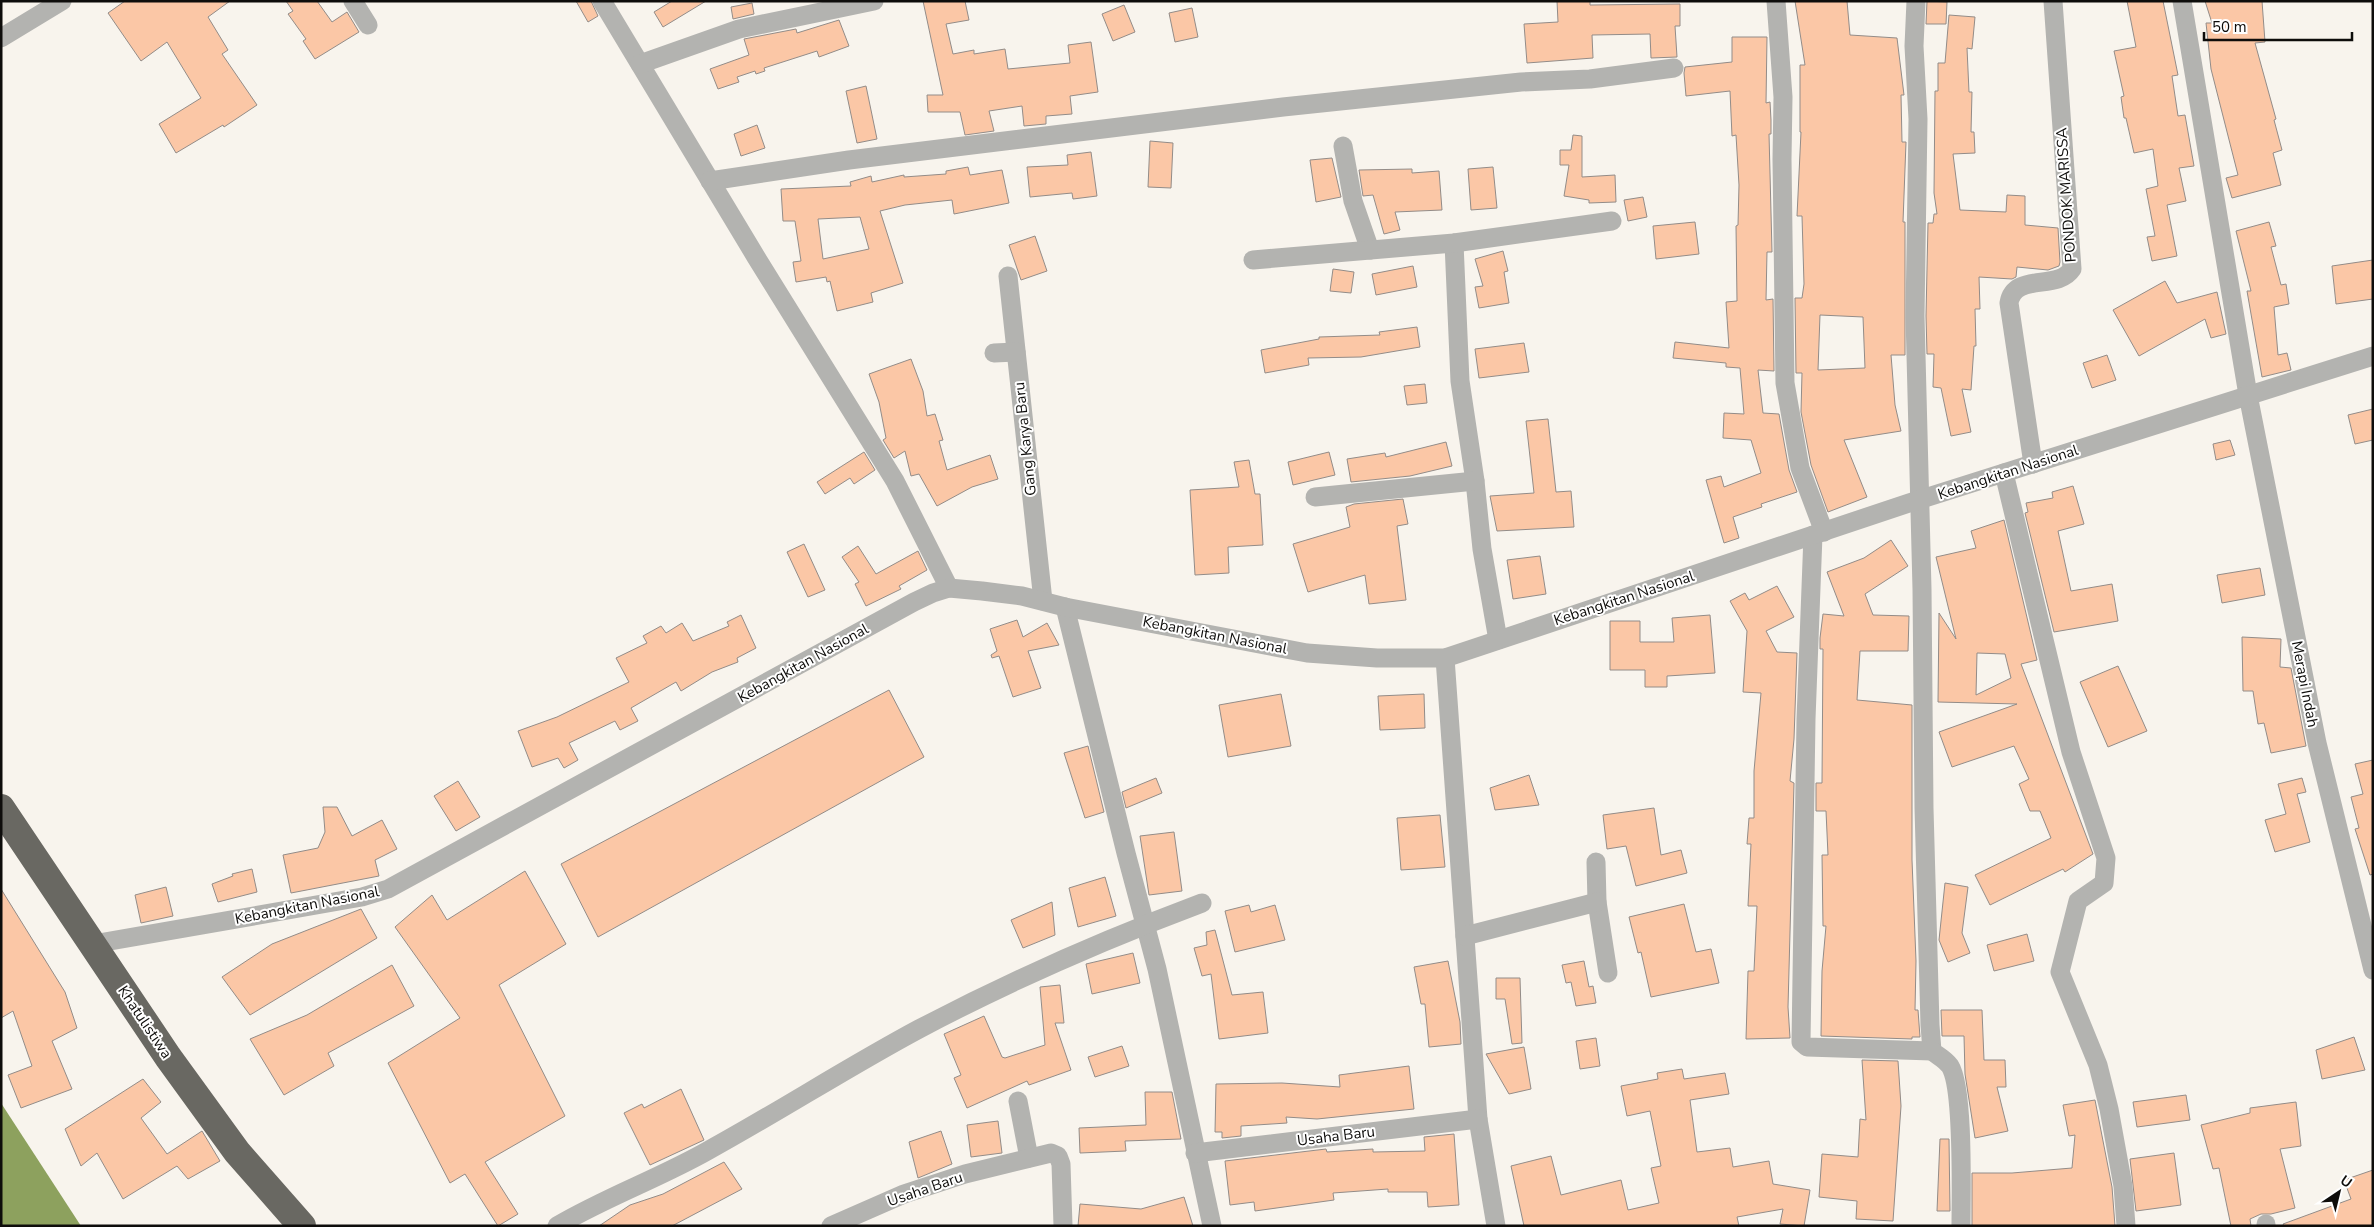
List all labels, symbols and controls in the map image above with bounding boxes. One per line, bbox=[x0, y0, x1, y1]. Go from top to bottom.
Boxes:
scale bar bbox=[2204, 10, 2352, 42]
text: 50 m bbox=[2212, 17, 2247, 37]
street label: PONDOK MARISSA bbox=[2051, 127, 2081, 263]
street label: Gang Karya Baru bbox=[1009, 381, 1041, 497]
street label: Kebangkitan Nasional bbox=[1935, 440, 2081, 504]
street label: Kebangkitan Nasional bbox=[1551, 566, 1697, 630]
street label: Kebangkitan Nasional bbox=[1141, 611, 1289, 659]
street label: Kebangkitan Nasional bbox=[734, 618, 873, 707]
street label: Merapi Indah bbox=[2287, 639, 2323, 729]
street label: Kebangkitan Nasional bbox=[233, 881, 381, 929]
street label: Khatulistiwa bbox=[113, 982, 177, 1062]
street label: Usaha Baru bbox=[1296, 1121, 1376, 1151]
street label: Usaha Baru bbox=[885, 1167, 965, 1211]
north arrow bbox=[2314, 1167, 2364, 1217]
text: U bbox=[2336, 1171, 2356, 1193]

